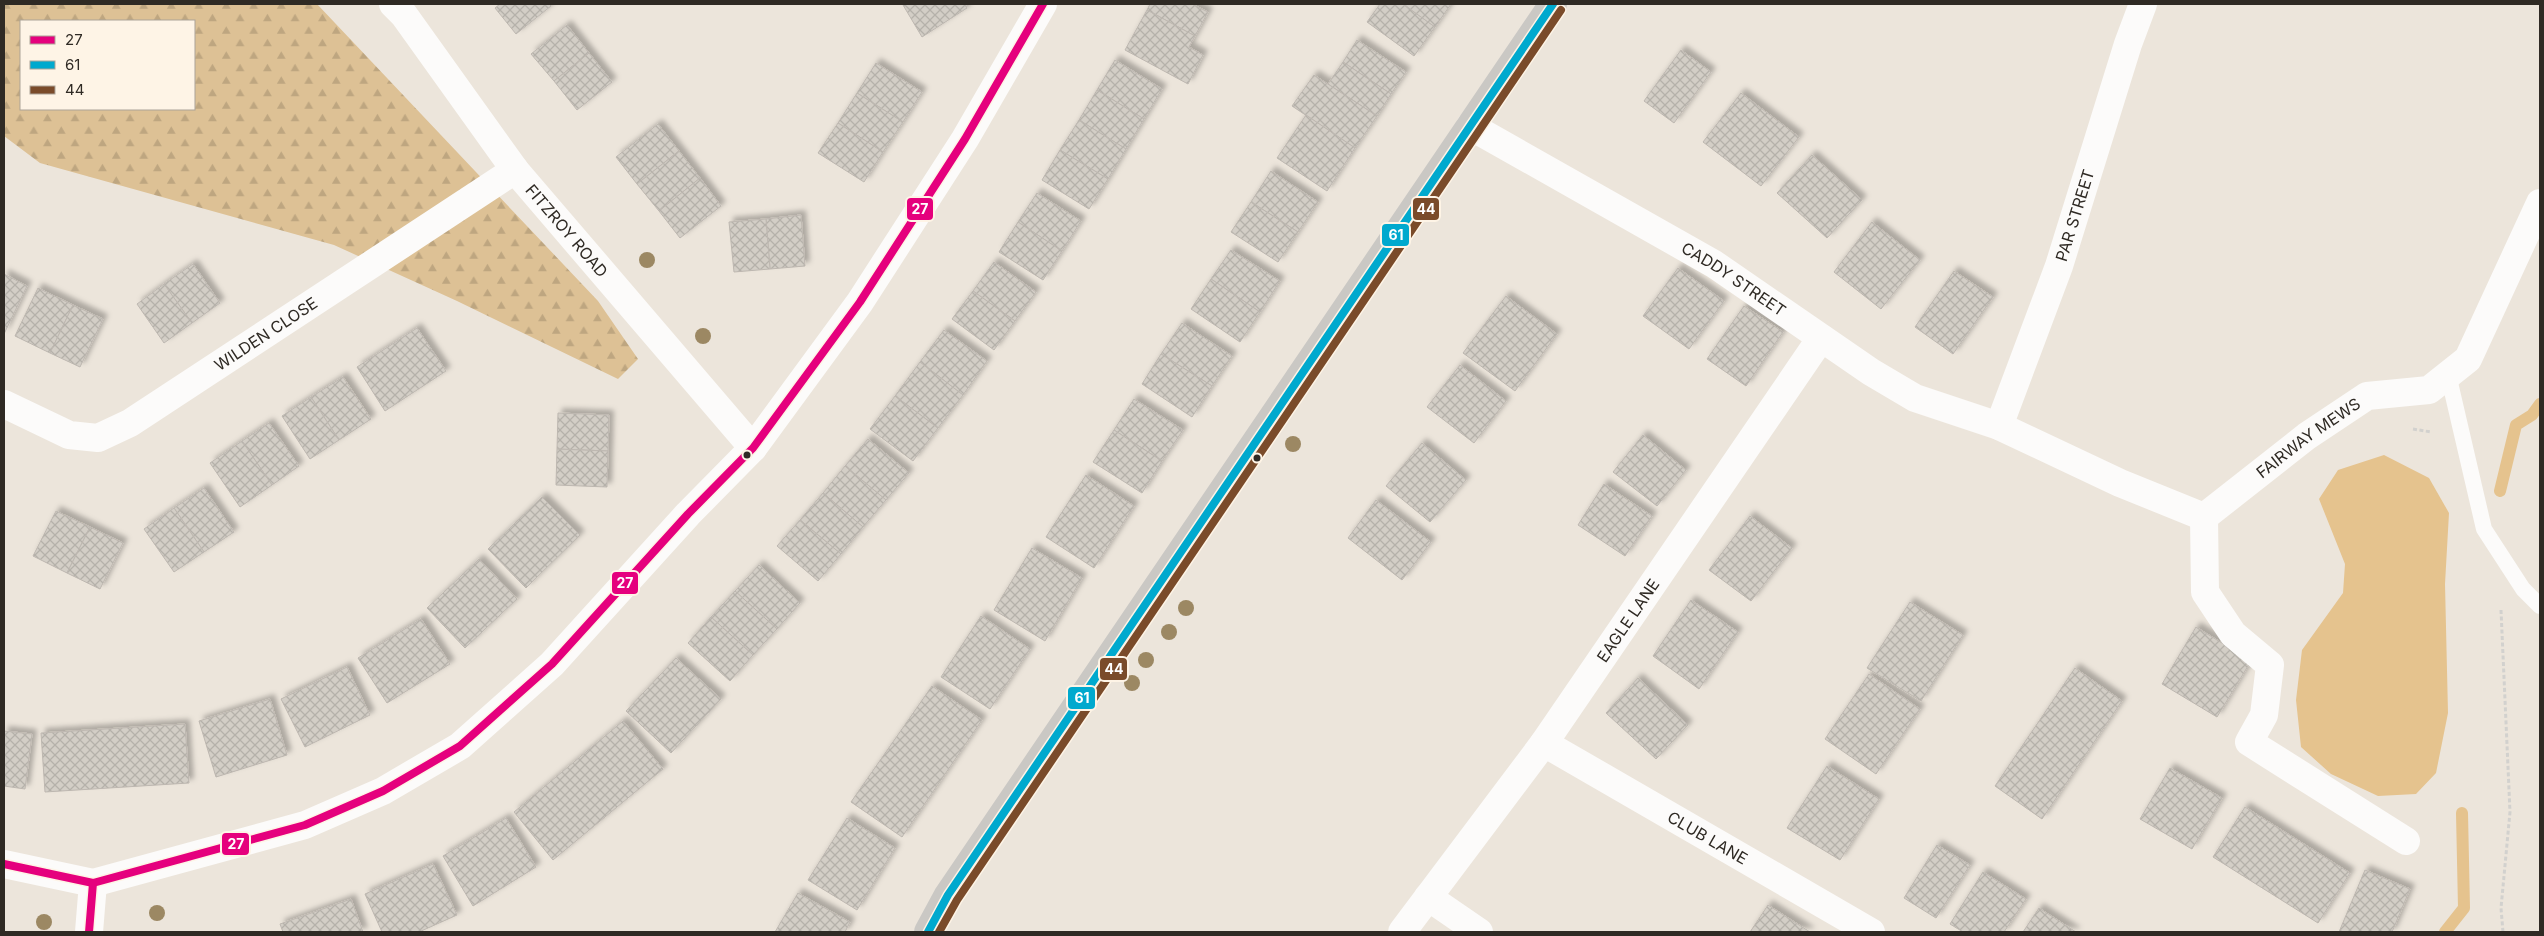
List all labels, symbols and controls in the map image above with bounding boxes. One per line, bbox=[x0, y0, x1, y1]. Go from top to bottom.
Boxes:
legend bbox=[20, 20, 195, 110]
text: 27 bbox=[65, 30, 83, 49]
text: 61 bbox=[65, 55, 80, 74]
text: 44 bbox=[65, 80, 84, 99]
street label: PAR STREET bbox=[2051, 167, 2098, 264]
street label: FITZROY ROAD bbox=[522, 180, 612, 281]
line badge: 27 bbox=[906, 197, 934, 221]
line badge: 44 bbox=[1412, 197, 1440, 221]
text: 27 bbox=[912, 200, 928, 217]
text: 44 bbox=[1417, 200, 1435, 217]
line badge: 61 bbox=[1381, 223, 1410, 247]
text: 61 bbox=[1388, 226, 1404, 243]
street label: CADDY STREET bbox=[1678, 238, 1790, 320]
street label: WILDEN CLOSE bbox=[210, 293, 321, 375]
street label: FAIRWAY MEWS bbox=[2252, 393, 2364, 482]
unlabelled marker bbox=[742, 450, 752, 460]
unlabelled marker bbox=[1252, 453, 1262, 463]
line badge: 27 bbox=[611, 571, 639, 595]
text: 27 bbox=[617, 574, 633, 591]
street label: EAGLE LANE bbox=[1592, 575, 1664, 666]
line badge: 44 bbox=[1099, 657, 1128, 681]
text: 44 bbox=[1105, 660, 1123, 677]
line badge: 61 bbox=[1067, 686, 1096, 710]
text: 61 bbox=[1074, 689, 1090, 706]
street label: CLUB LANE bbox=[1664, 807, 1751, 869]
line badge: 27 bbox=[221, 832, 250, 856]
text: 27 bbox=[228, 835, 244, 852]

